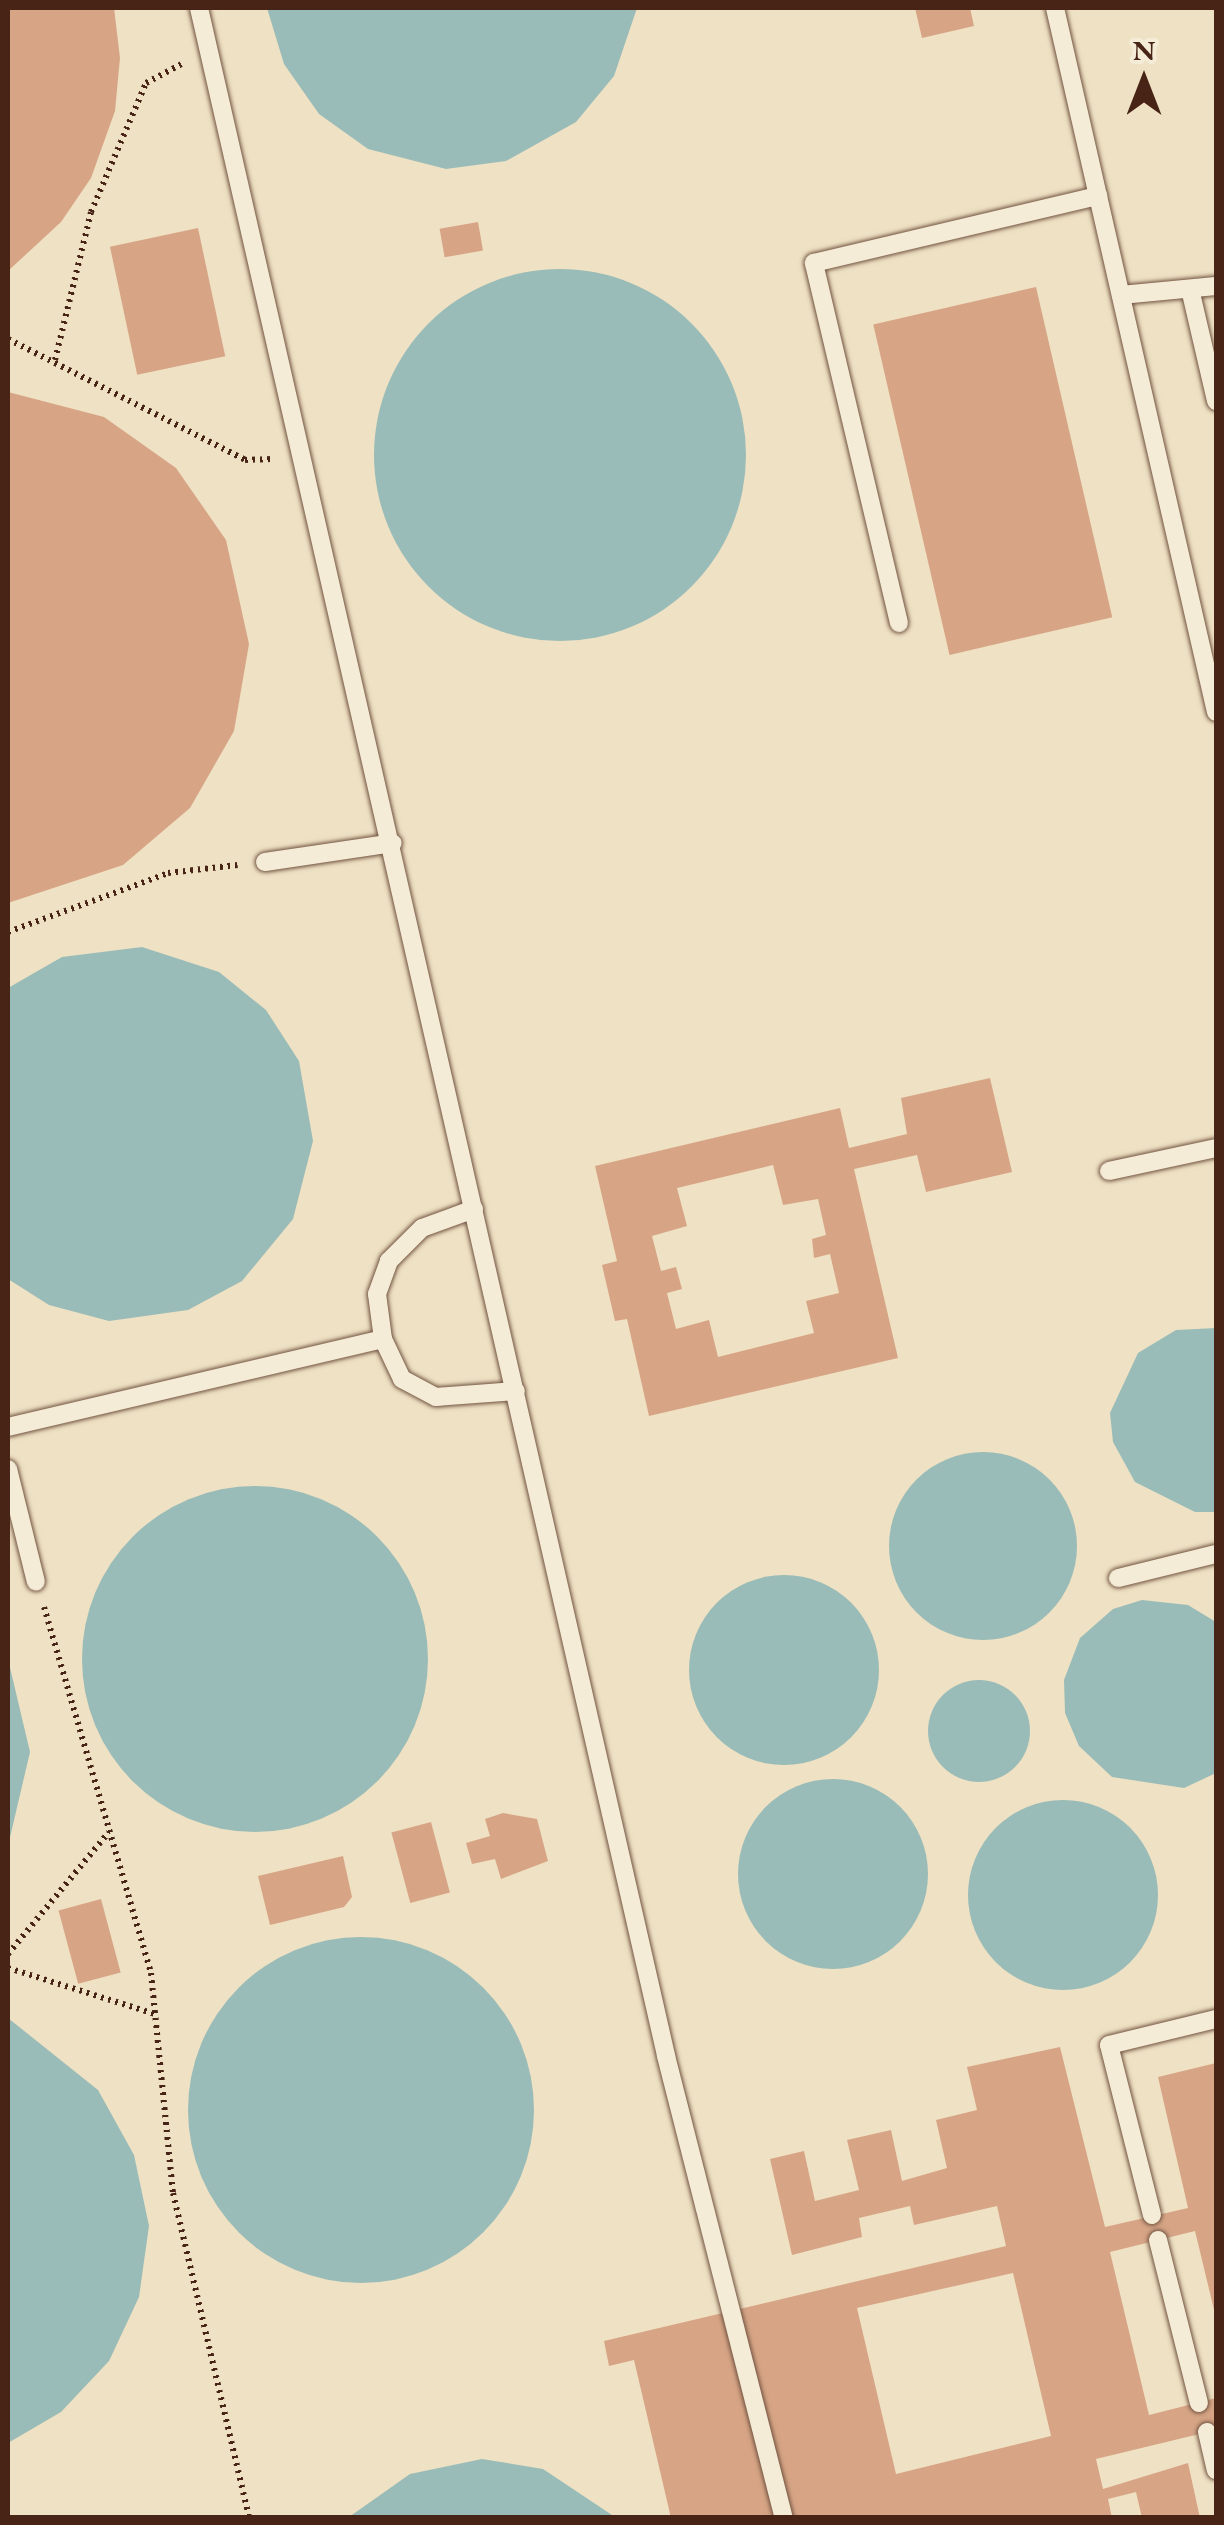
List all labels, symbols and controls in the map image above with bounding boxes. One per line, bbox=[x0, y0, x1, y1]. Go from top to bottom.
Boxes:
north arrow bbox=[1094, 30, 1194, 130]
text: N bbox=[1133, 32, 1155, 68]

